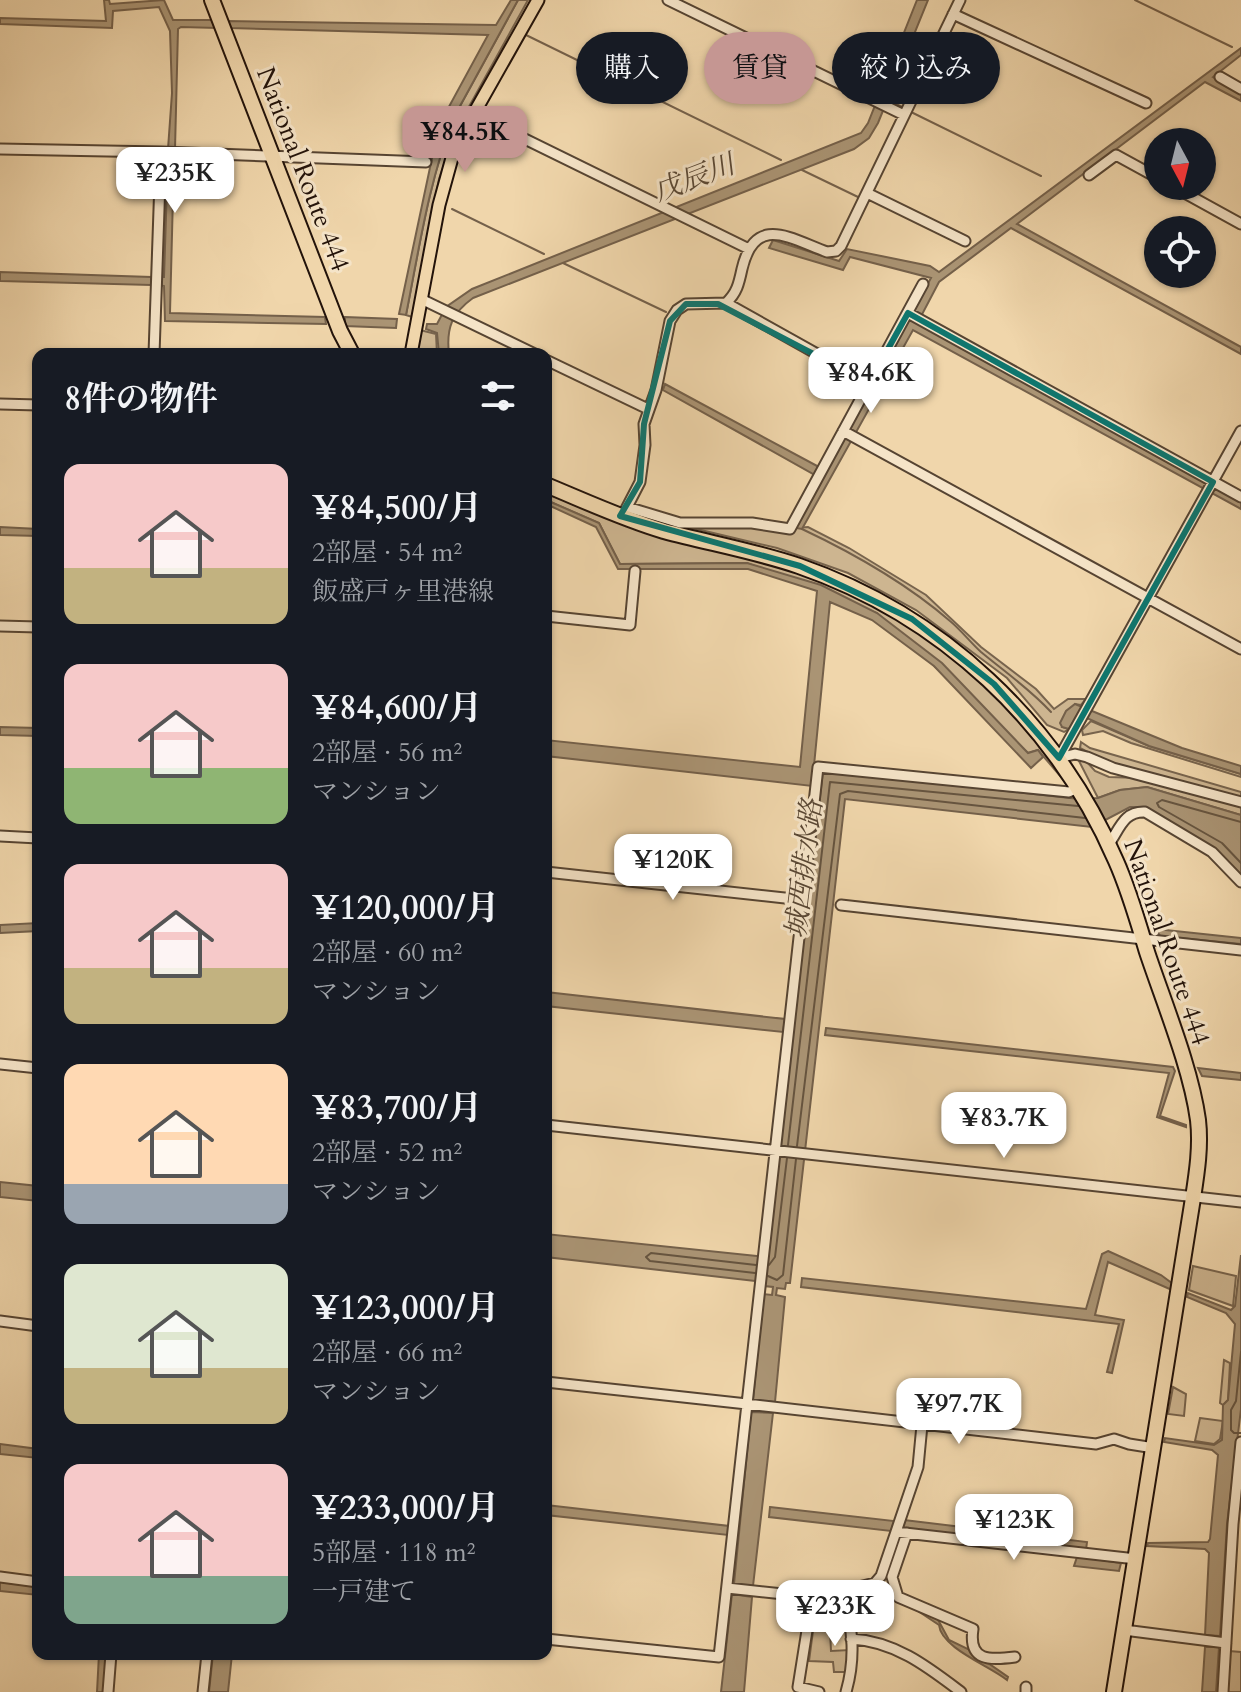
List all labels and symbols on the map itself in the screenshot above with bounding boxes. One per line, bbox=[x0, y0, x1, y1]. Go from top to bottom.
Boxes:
street label: National Route 444 bbox=[248, 62, 358, 276]
pin: ¥84.5K bbox=[400, 106, 530, 174]
north arrow bbox=[1144, 128, 1216, 200]
water label: 戊辰川 bbox=[648, 144, 743, 211]
pin: ¥235K bbox=[119, 147, 231, 215]
pin: ¥84.6K bbox=[806, 347, 936, 415]
water label: 城西排水路 bbox=[777, 795, 832, 941]
pin: ¥120K bbox=[617, 834, 729, 902]
street label: National Route 444 bbox=[1115, 834, 1219, 1050]
pin: ¥83.7K bbox=[939, 1092, 1069, 1160]
pin: ¥97.7K bbox=[894, 1378, 1024, 1446]
pin: ¥123K bbox=[958, 1494, 1070, 1562]
pin: ¥233K bbox=[779, 1580, 891, 1648]

